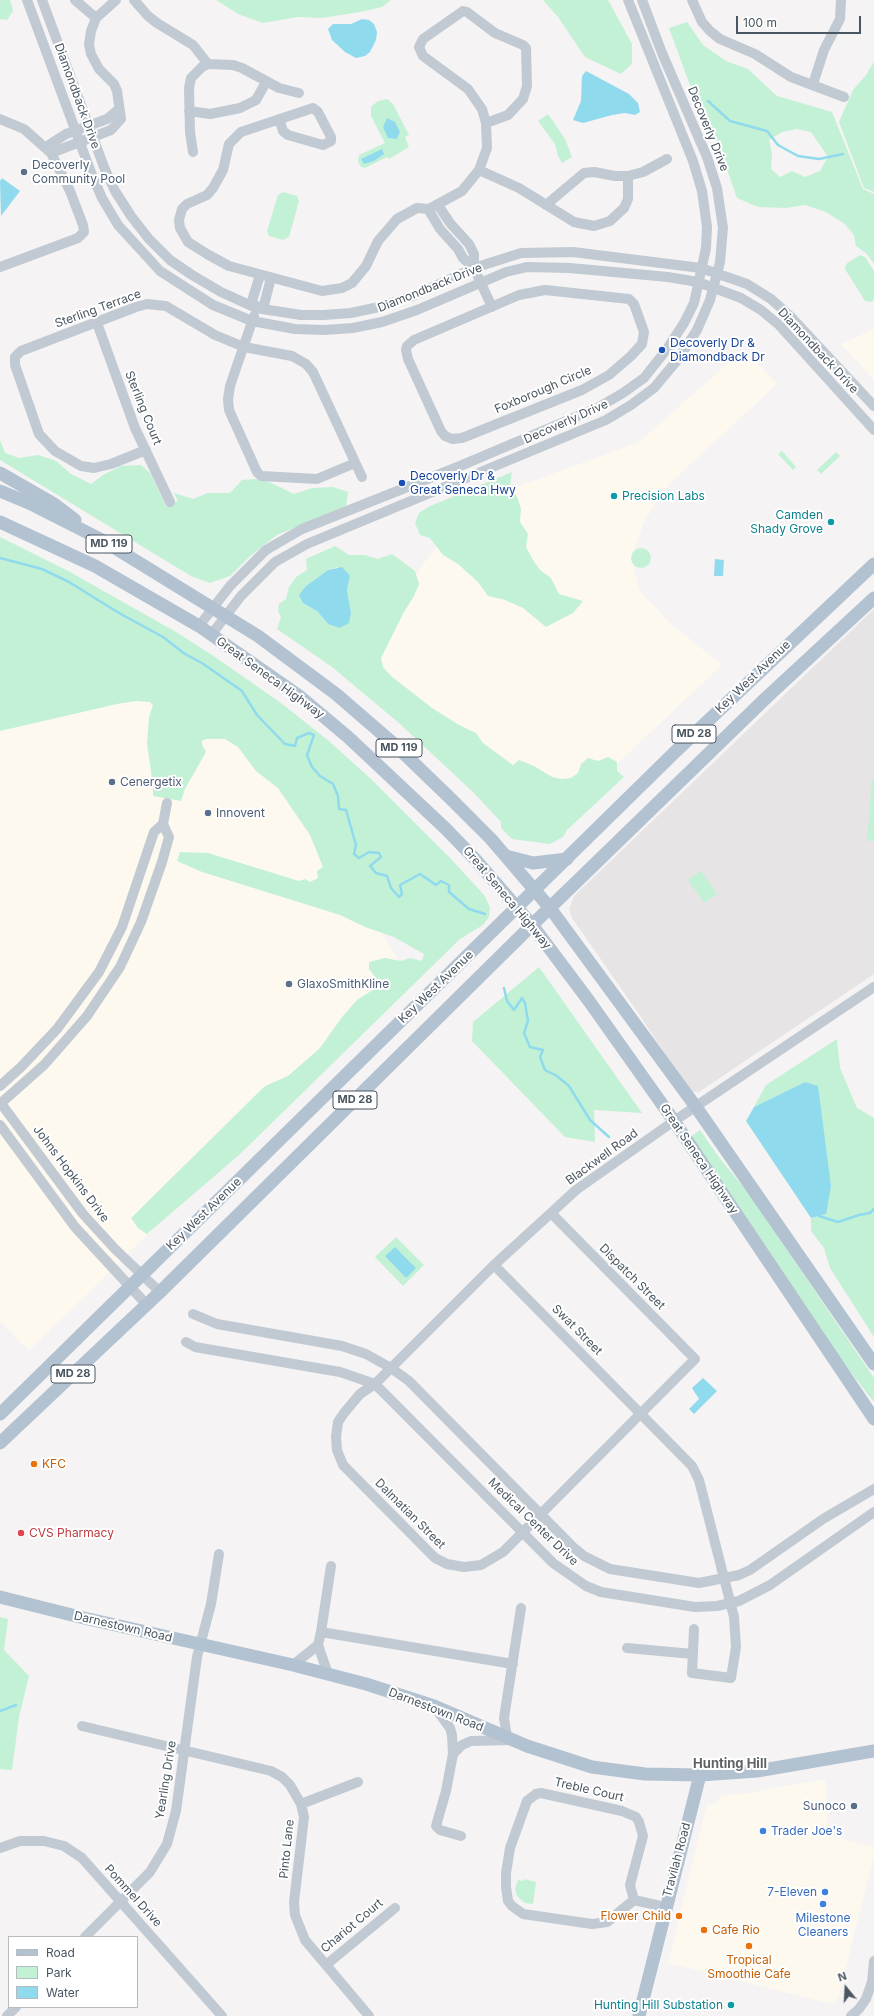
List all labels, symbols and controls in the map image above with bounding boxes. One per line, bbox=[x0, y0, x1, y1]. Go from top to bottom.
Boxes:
scale bar bbox=[738, 8, 863, 34]
text: 100 m bbox=[743, 15, 777, 30]
street label: Diamondback Drive bbox=[51, 41, 103, 151]
street label: Decoverly Drive bbox=[684, 84, 732, 174]
place label: Decoverly Community Pool bbox=[32, 158, 125, 186]
marker: Decoverly Community Pool bbox=[19, 167, 29, 177]
street label: Diamondback Drive bbox=[376, 260, 484, 316]
street label: Sterling Terrace bbox=[53, 287, 143, 331]
street label: Diamondback Drive bbox=[775, 305, 861, 397]
place label: Decoverly Dr & Diamondback Dr bbox=[670, 336, 765, 364]
marker: Decoverly Dr & Diamondback Dr bbox=[657, 345, 667, 355]
street label: Foxborough Circle bbox=[492, 363, 594, 417]
street label: Sterling Court bbox=[122, 369, 164, 447]
street label: Decoverly Drive bbox=[522, 397, 610, 447]
place label: Decoverly Dr & Great Seneca Hwy bbox=[410, 469, 516, 497]
marker: Decoverly Dr & Great Seneca Hwy bbox=[397, 478, 407, 488]
place label: Precision Labs bbox=[622, 489, 705, 503]
marker: Precision Labs bbox=[609, 491, 619, 501]
place label: Camden Shady Grove bbox=[750, 508, 823, 536]
marker: Camden Shady Grove bbox=[826, 517, 836, 527]
road number: MD 119 bbox=[86, 535, 132, 553]
street label: Great Seneca Highway bbox=[213, 634, 327, 722]
street label: Key West Avenue bbox=[713, 638, 793, 716]
road number: MD 28 bbox=[672, 725, 716, 743]
road number: MD 119 bbox=[376, 739, 422, 757]
place label: Cenergetix bbox=[120, 775, 182, 789]
marker: Cenergetix bbox=[107, 777, 117, 787]
place label: Innovent bbox=[216, 806, 265, 820]
marker: Innovent bbox=[203, 808, 213, 818]
street label: Great Seneca Highway bbox=[460, 844, 554, 952]
street label: Key West Avenue bbox=[396, 948, 476, 1026]
place label: GlaxoSmithKline bbox=[297, 977, 389, 991]
marker: GlaxoSmithKline bbox=[284, 979, 294, 989]
road number: MD 28 bbox=[333, 1091, 377, 1109]
street label: Great Seneca Highway bbox=[657, 1101, 741, 1217]
street label: Johns Hopkins Drive bbox=[30, 1123, 112, 1225]
street label: Blackwell Road bbox=[563, 1126, 641, 1188]
street label: Key West Avenue bbox=[164, 1175, 244, 1253]
street label: Dispatch Street bbox=[596, 1241, 668, 1313]
street label: Swat Street bbox=[549, 1302, 605, 1358]
road number: MD 28 bbox=[51, 1365, 95, 1383]
place label: KFC bbox=[42, 1457, 66, 1471]
marker: KFC bbox=[29, 1459, 39, 1469]
street label: Medical Center Drive bbox=[485, 1475, 581, 1569]
street label: Dalmatian Street bbox=[372, 1476, 448, 1552]
place label: CVS Pharmacy bbox=[29, 1526, 114, 1540]
marker: CVS Pharmacy bbox=[16, 1528, 26, 1538]
street label: Darnestown Road bbox=[72, 1609, 174, 1645]
street label: Darnestown Road bbox=[386, 1685, 486, 1735]
street label: Yearling Drive bbox=[153, 1740, 179, 1820]
district label: Hunting Hill bbox=[693, 1756, 767, 1772]
street label: Treble Court bbox=[553, 1775, 625, 1805]
place label: Sunoco bbox=[803, 1799, 846, 1813]
marker: Sunoco bbox=[849, 1801, 859, 1811]
street label: Pinto Lane bbox=[277, 1819, 297, 1879]
street label: Travilah Road bbox=[660, 1821, 694, 1899]
place label: Trader Joe's bbox=[771, 1824, 842, 1838]
marker: Trader Joe's bbox=[758, 1826, 768, 1836]
street label: Pommel Drive bbox=[101, 1862, 165, 1930]
place label: 7-Eleven bbox=[767, 1885, 817, 1899]
marker: 7-Eleven bbox=[820, 1887, 830, 1897]
street label: Chariot Court bbox=[318, 1896, 386, 1956]
marker: Milestone Cleaners bbox=[818, 1899, 828, 1909]
place label: Flower Child bbox=[601, 1909, 671, 1923]
marker: Flower Child bbox=[674, 1911, 684, 1921]
place label: Milestone Cleaners bbox=[795, 1911, 851, 1939]
place label: Cafe Rio bbox=[712, 1923, 760, 1937]
marker: Cafe Rio bbox=[699, 1925, 709, 1935]
legend bbox=[8, 1936, 138, 2008]
marker: Tropical Smoothie Cafe bbox=[744, 1941, 754, 1951]
text: Road bbox=[46, 1945, 75, 1960]
place label: Tropical Smoothie Cafe bbox=[707, 1953, 791, 1981]
text: Park bbox=[46, 1965, 72, 1980]
north arrow bbox=[826, 1968, 866, 2008]
text: N bbox=[836, 1969, 848, 1985]
text: Water bbox=[46, 1985, 79, 2000]
place label: Hunting Hill Substation bbox=[594, 1998, 723, 2012]
marker: Hunting Hill Substation bbox=[726, 2000, 736, 2010]

